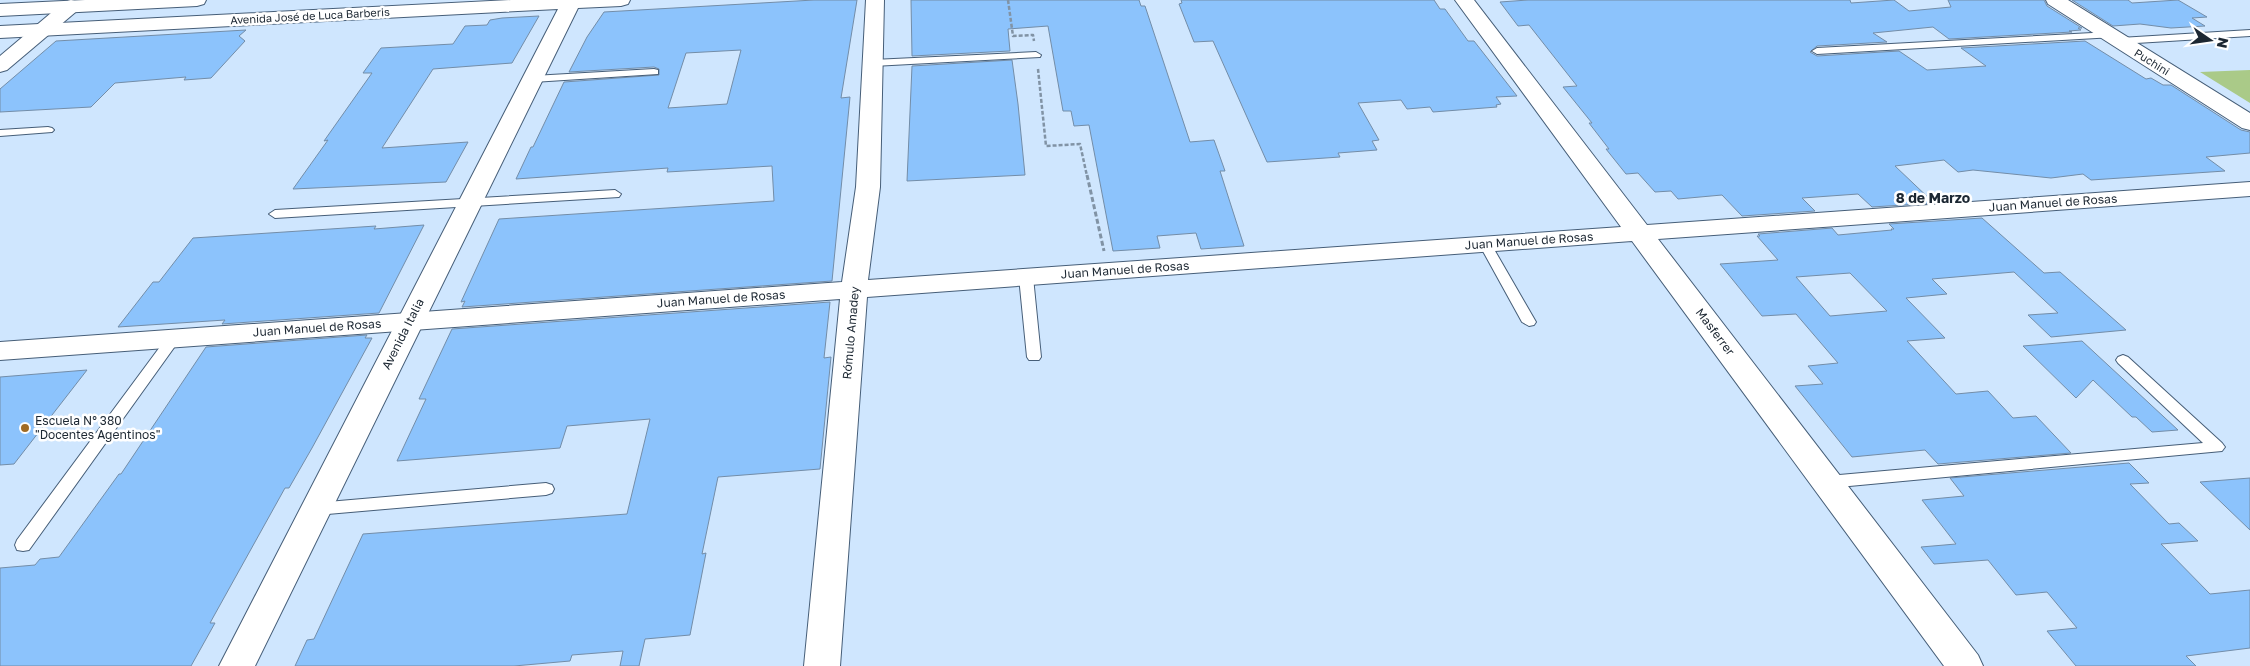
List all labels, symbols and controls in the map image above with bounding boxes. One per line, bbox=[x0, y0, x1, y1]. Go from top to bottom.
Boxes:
street label: Avenida José de Luca Barberis bbox=[230, 5, 390, 26]
north arrow bbox=[2185, 15, 2235, 65]
text: N bbox=[2214, 36, 2233, 50]
street label: Puchini bbox=[2132, 46, 2172, 78]
district label: 8 de Marzo bbox=[1896, 189, 1970, 206]
street label: Juan Manuel de Rosas bbox=[1988, 191, 2118, 214]
street label: Juan Manuel de Rosas bbox=[1464, 229, 1594, 252]
street label: Juan Manuel de Rosas bbox=[1060, 258, 1190, 281]
street label: Rómulo Amadey bbox=[839, 286, 862, 380]
street label: Juan Manuel de Rosas bbox=[656, 287, 786, 310]
street label: Avenida Italia bbox=[378, 296, 427, 372]
street label: Masferrer bbox=[1693, 305, 1738, 359]
street label: Juan Manuel de Rosas bbox=[252, 316, 382, 339]
place label: Escuela N° 380 "Docentes Agentinos" bbox=[35, 413, 160, 442]
marker: Escuela N° 380 "Docentes Agentinos" bbox=[19, 422, 31, 434]

